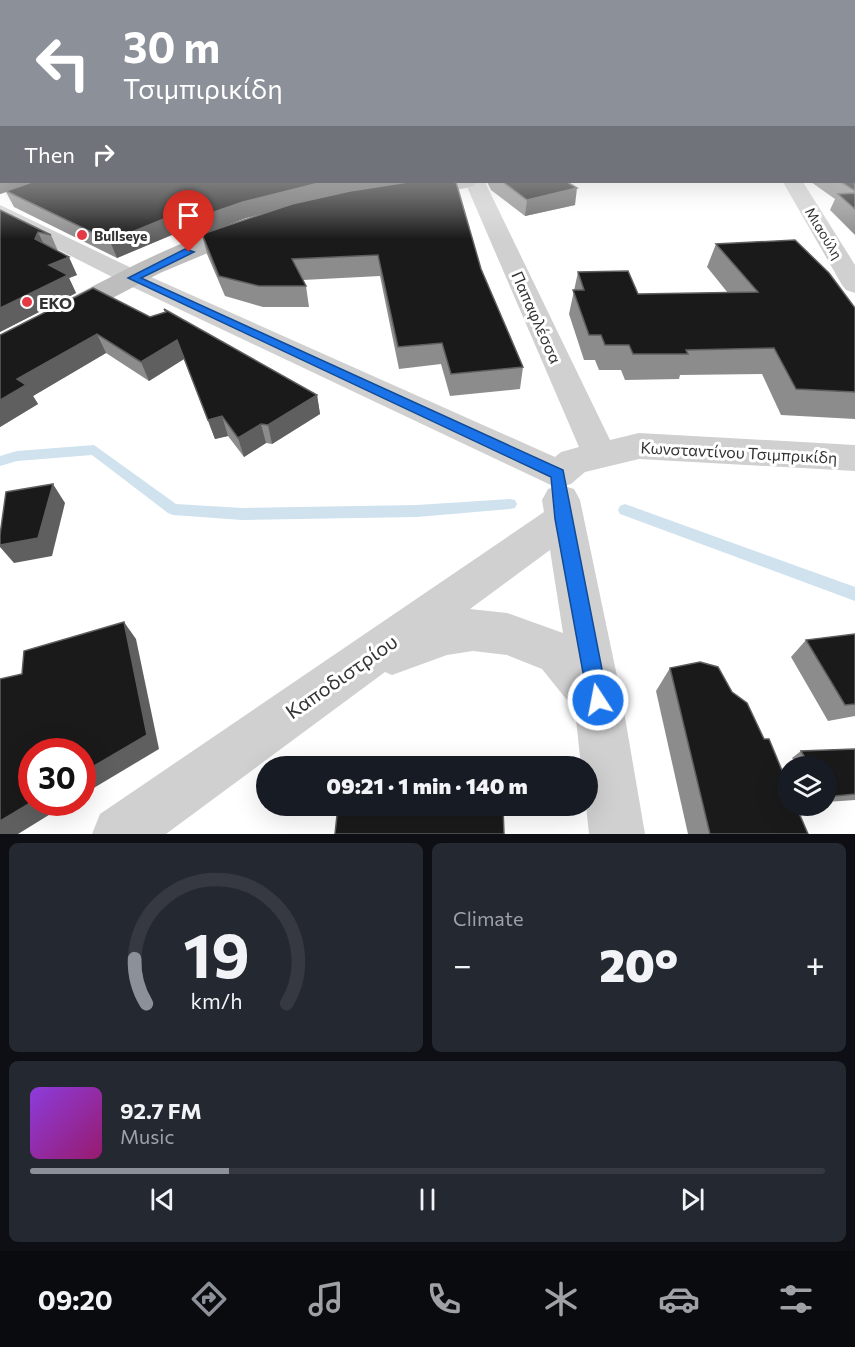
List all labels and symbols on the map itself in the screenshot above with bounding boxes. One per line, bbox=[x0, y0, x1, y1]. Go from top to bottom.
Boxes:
pin bbox=[163, 190, 214, 252]
street label: Μιαούλη bbox=[802, 204, 846, 262]
place label: Bullseye bbox=[94, 227, 147, 244]
marker: Bullseye bbox=[75, 228, 89, 242]
street label: Παπαφλέσσα bbox=[508, 268, 566, 366]
place label: EKO bbox=[39, 293, 72, 312]
marker: EKO bbox=[20, 295, 34, 309]
street label: Κωνσταντίνου Τσιμπρικίδη bbox=[640, 437, 838, 467]
street label: Καποδιστρίου bbox=[281, 629, 401, 723]
position arrow bbox=[566, 668, 630, 732]
speed limit sign: 30 bbox=[18, 738, 96, 816]

